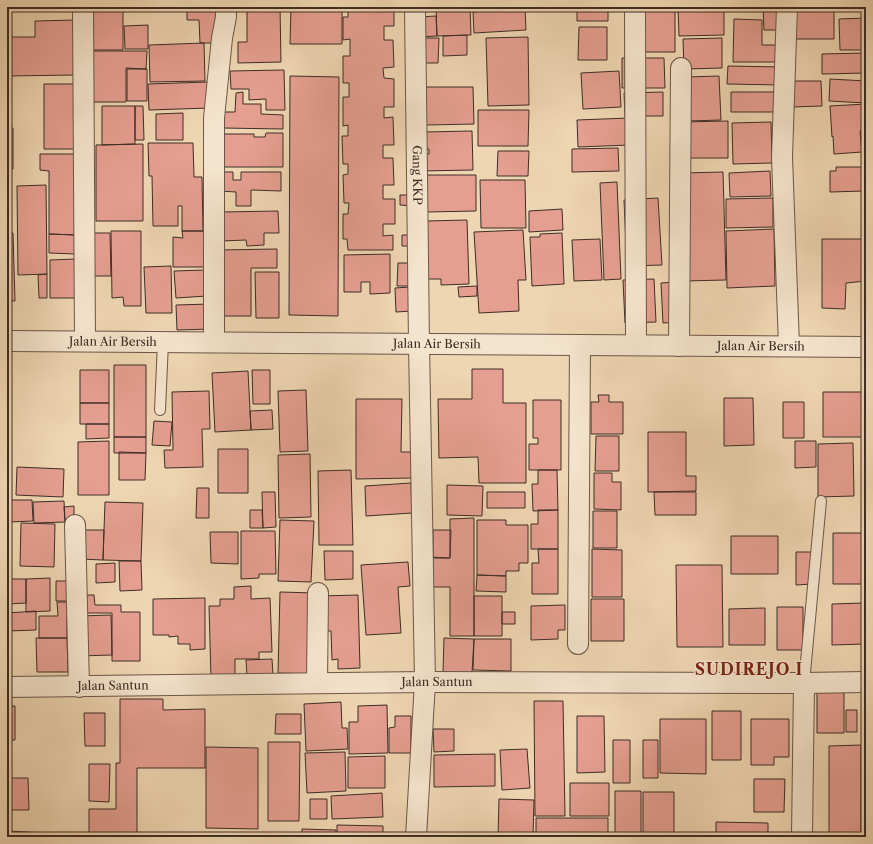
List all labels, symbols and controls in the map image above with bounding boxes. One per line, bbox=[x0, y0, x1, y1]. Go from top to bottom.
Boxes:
street label: Gang KKP bbox=[410, 145, 425, 205]
street label: Jalan Air Bersih bbox=[67, 333, 157, 349]
street label: Jalan Air Bersih bbox=[391, 336, 481, 351]
street label: Jalan Air Bersih bbox=[715, 338, 805, 354]
district label: SUDIREJO I bbox=[695, 659, 803, 679]
street label: Jalan Santun bbox=[399, 674, 473, 689]
street label: Jalan Santun bbox=[75, 677, 149, 693]

